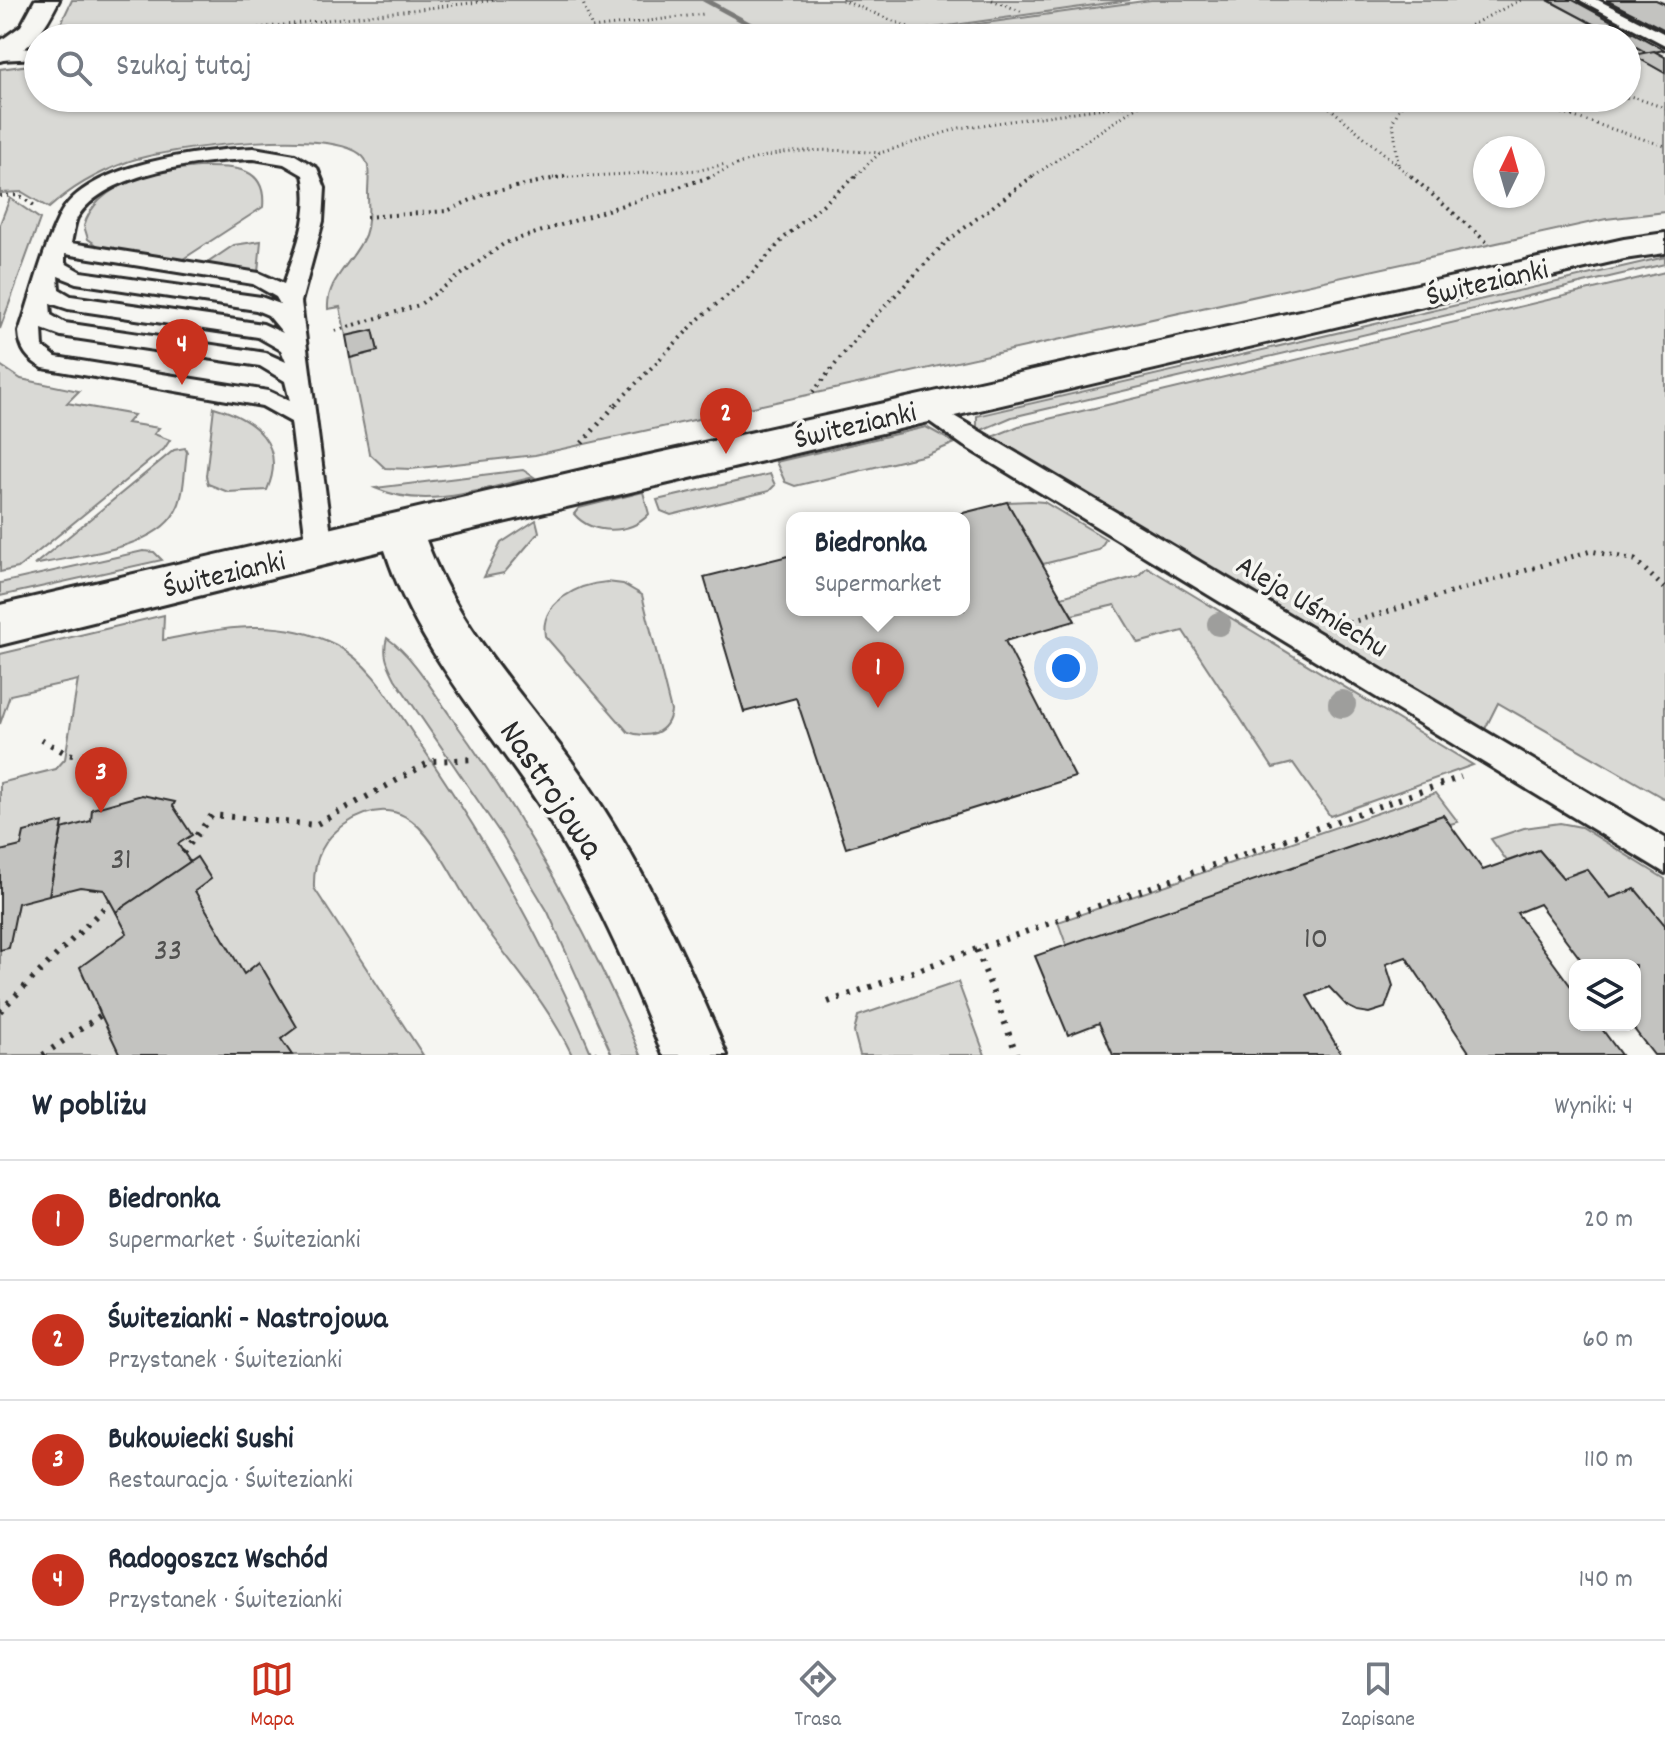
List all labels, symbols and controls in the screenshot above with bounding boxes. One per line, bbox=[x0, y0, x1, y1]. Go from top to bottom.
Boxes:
search box bbox=[24, 24, 1641, 112]
icon: search bbox=[52, 46, 96, 90]
text: Szukaj tutaj bbox=[116, 47, 252, 90]
north arrow bbox=[1473, 136, 1545, 208]
street label: Świtezianki bbox=[1423, 250, 1553, 320]
pin: 4 bbox=[156, 319, 208, 385]
pin: 2 bbox=[700, 388, 752, 454]
street label: Świtezianki bbox=[791, 393, 921, 463]
popup bbox=[786, 512, 970, 616]
text: Biedronka bbox=[814, 524, 926, 567]
street label: Świtezianki bbox=[160, 542, 290, 612]
street label: Aleja Uśmiechu bbox=[1226, 546, 1395, 671]
text: Supermarket bbox=[814, 567, 942, 604]
pin: 1 bbox=[852, 642, 904, 708]
your location bbox=[1046, 648, 1086, 688]
street label: Nastrojowa bbox=[483, 711, 615, 872]
pin: 3 bbox=[75, 747, 127, 813]
house number: 31 bbox=[110, 839, 132, 885]
house number: 10 bbox=[1304, 918, 1328, 964]
house number: 33 bbox=[154, 930, 182, 976]
map controls bbox=[1569, 959, 1641, 1031]
button: layers bbox=[1569, 959, 1641, 1031]
text: W pobliżu bbox=[32, 1083, 147, 1132]
text: Wyniki: 4 bbox=[1554, 1089, 1633, 1126]
text: Biedronka bbox=[108, 1180, 220, 1223]
text: 1 bbox=[55, 1202, 61, 1239]
text: 20 m bbox=[1584, 1202, 1633, 1239]
text: Supermarket · Świtezianki bbox=[108, 1223, 361, 1260]
text: Świtezianki - Nastrojowa bbox=[108, 1300, 388, 1343]
text: 2 bbox=[52, 1322, 64, 1359]
text: 60 m bbox=[1582, 1322, 1633, 1359]
text: Przystanek · Świtezianki bbox=[108, 1343, 342, 1380]
text: Bukowiecki Sushi bbox=[108, 1420, 294, 1463]
text: 3 bbox=[52, 1442, 64, 1479]
text: 110 m bbox=[1584, 1442, 1633, 1479]
text: Restauracja · Świtezianki bbox=[108, 1463, 353, 1500]
text: Radogoszcz Wschód bbox=[108, 1540, 328, 1583]
text: 4 bbox=[53, 1562, 63, 1599]
text: 140 m bbox=[1579, 1562, 1633, 1599]
text: Przystanek · Świtezianki bbox=[108, 1583, 342, 1620]
tab: Mapa bbox=[250, 1657, 294, 1736]
tab: Trasa bbox=[794, 1657, 841, 1736]
tab: Zapisane bbox=[1341, 1657, 1415, 1736]

